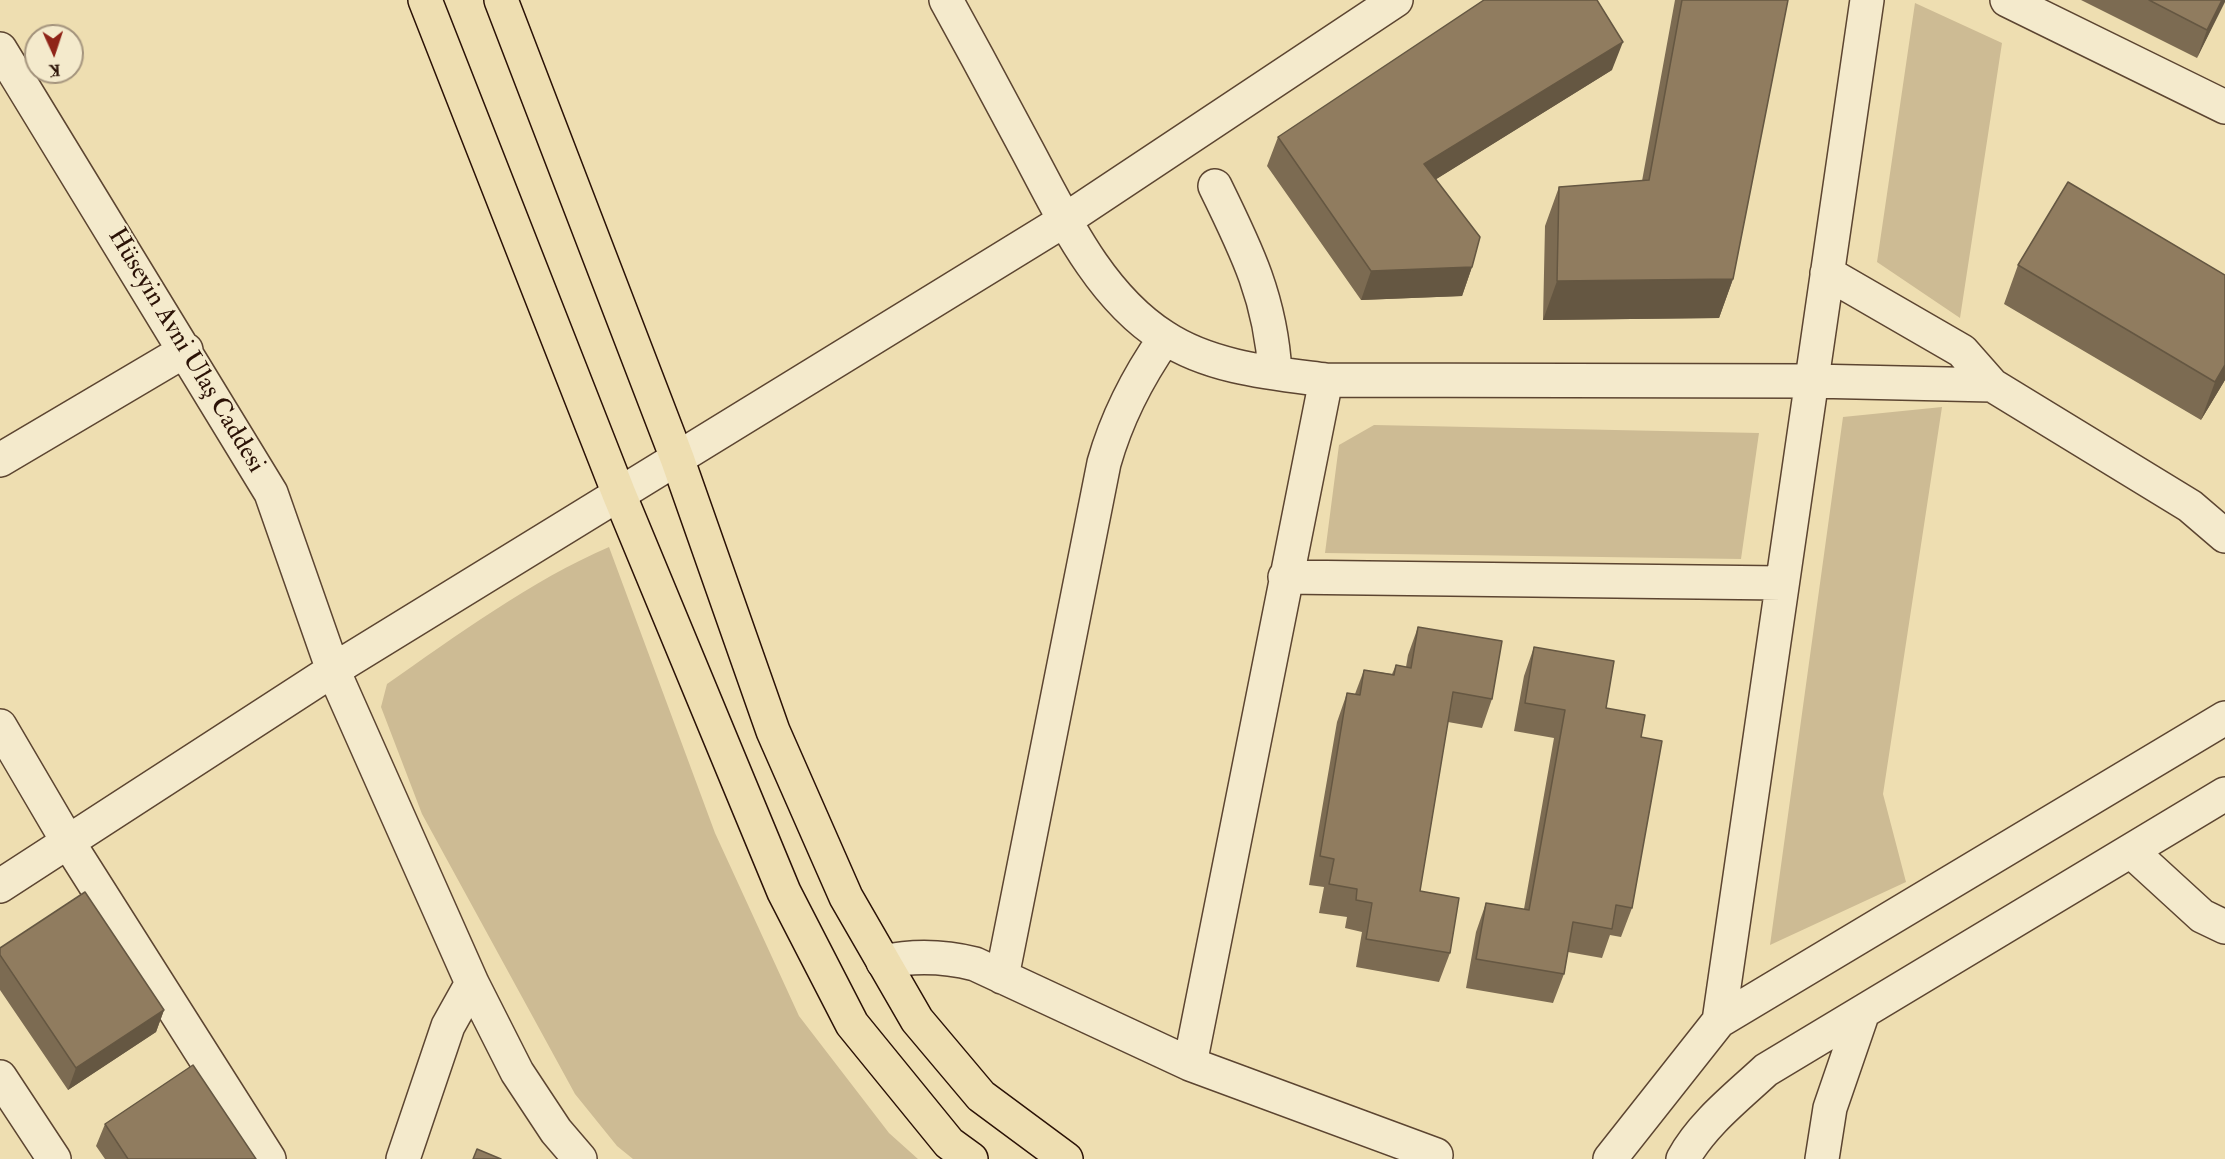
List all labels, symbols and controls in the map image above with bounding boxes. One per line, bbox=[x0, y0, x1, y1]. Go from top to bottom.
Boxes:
north arrow bbox=[24, 24, 84, 84]
text: K bbox=[49, 60, 61, 80]
street label: Hüseyin Avni Ulaş Caddesi bbox=[100, 223, 270, 479]

